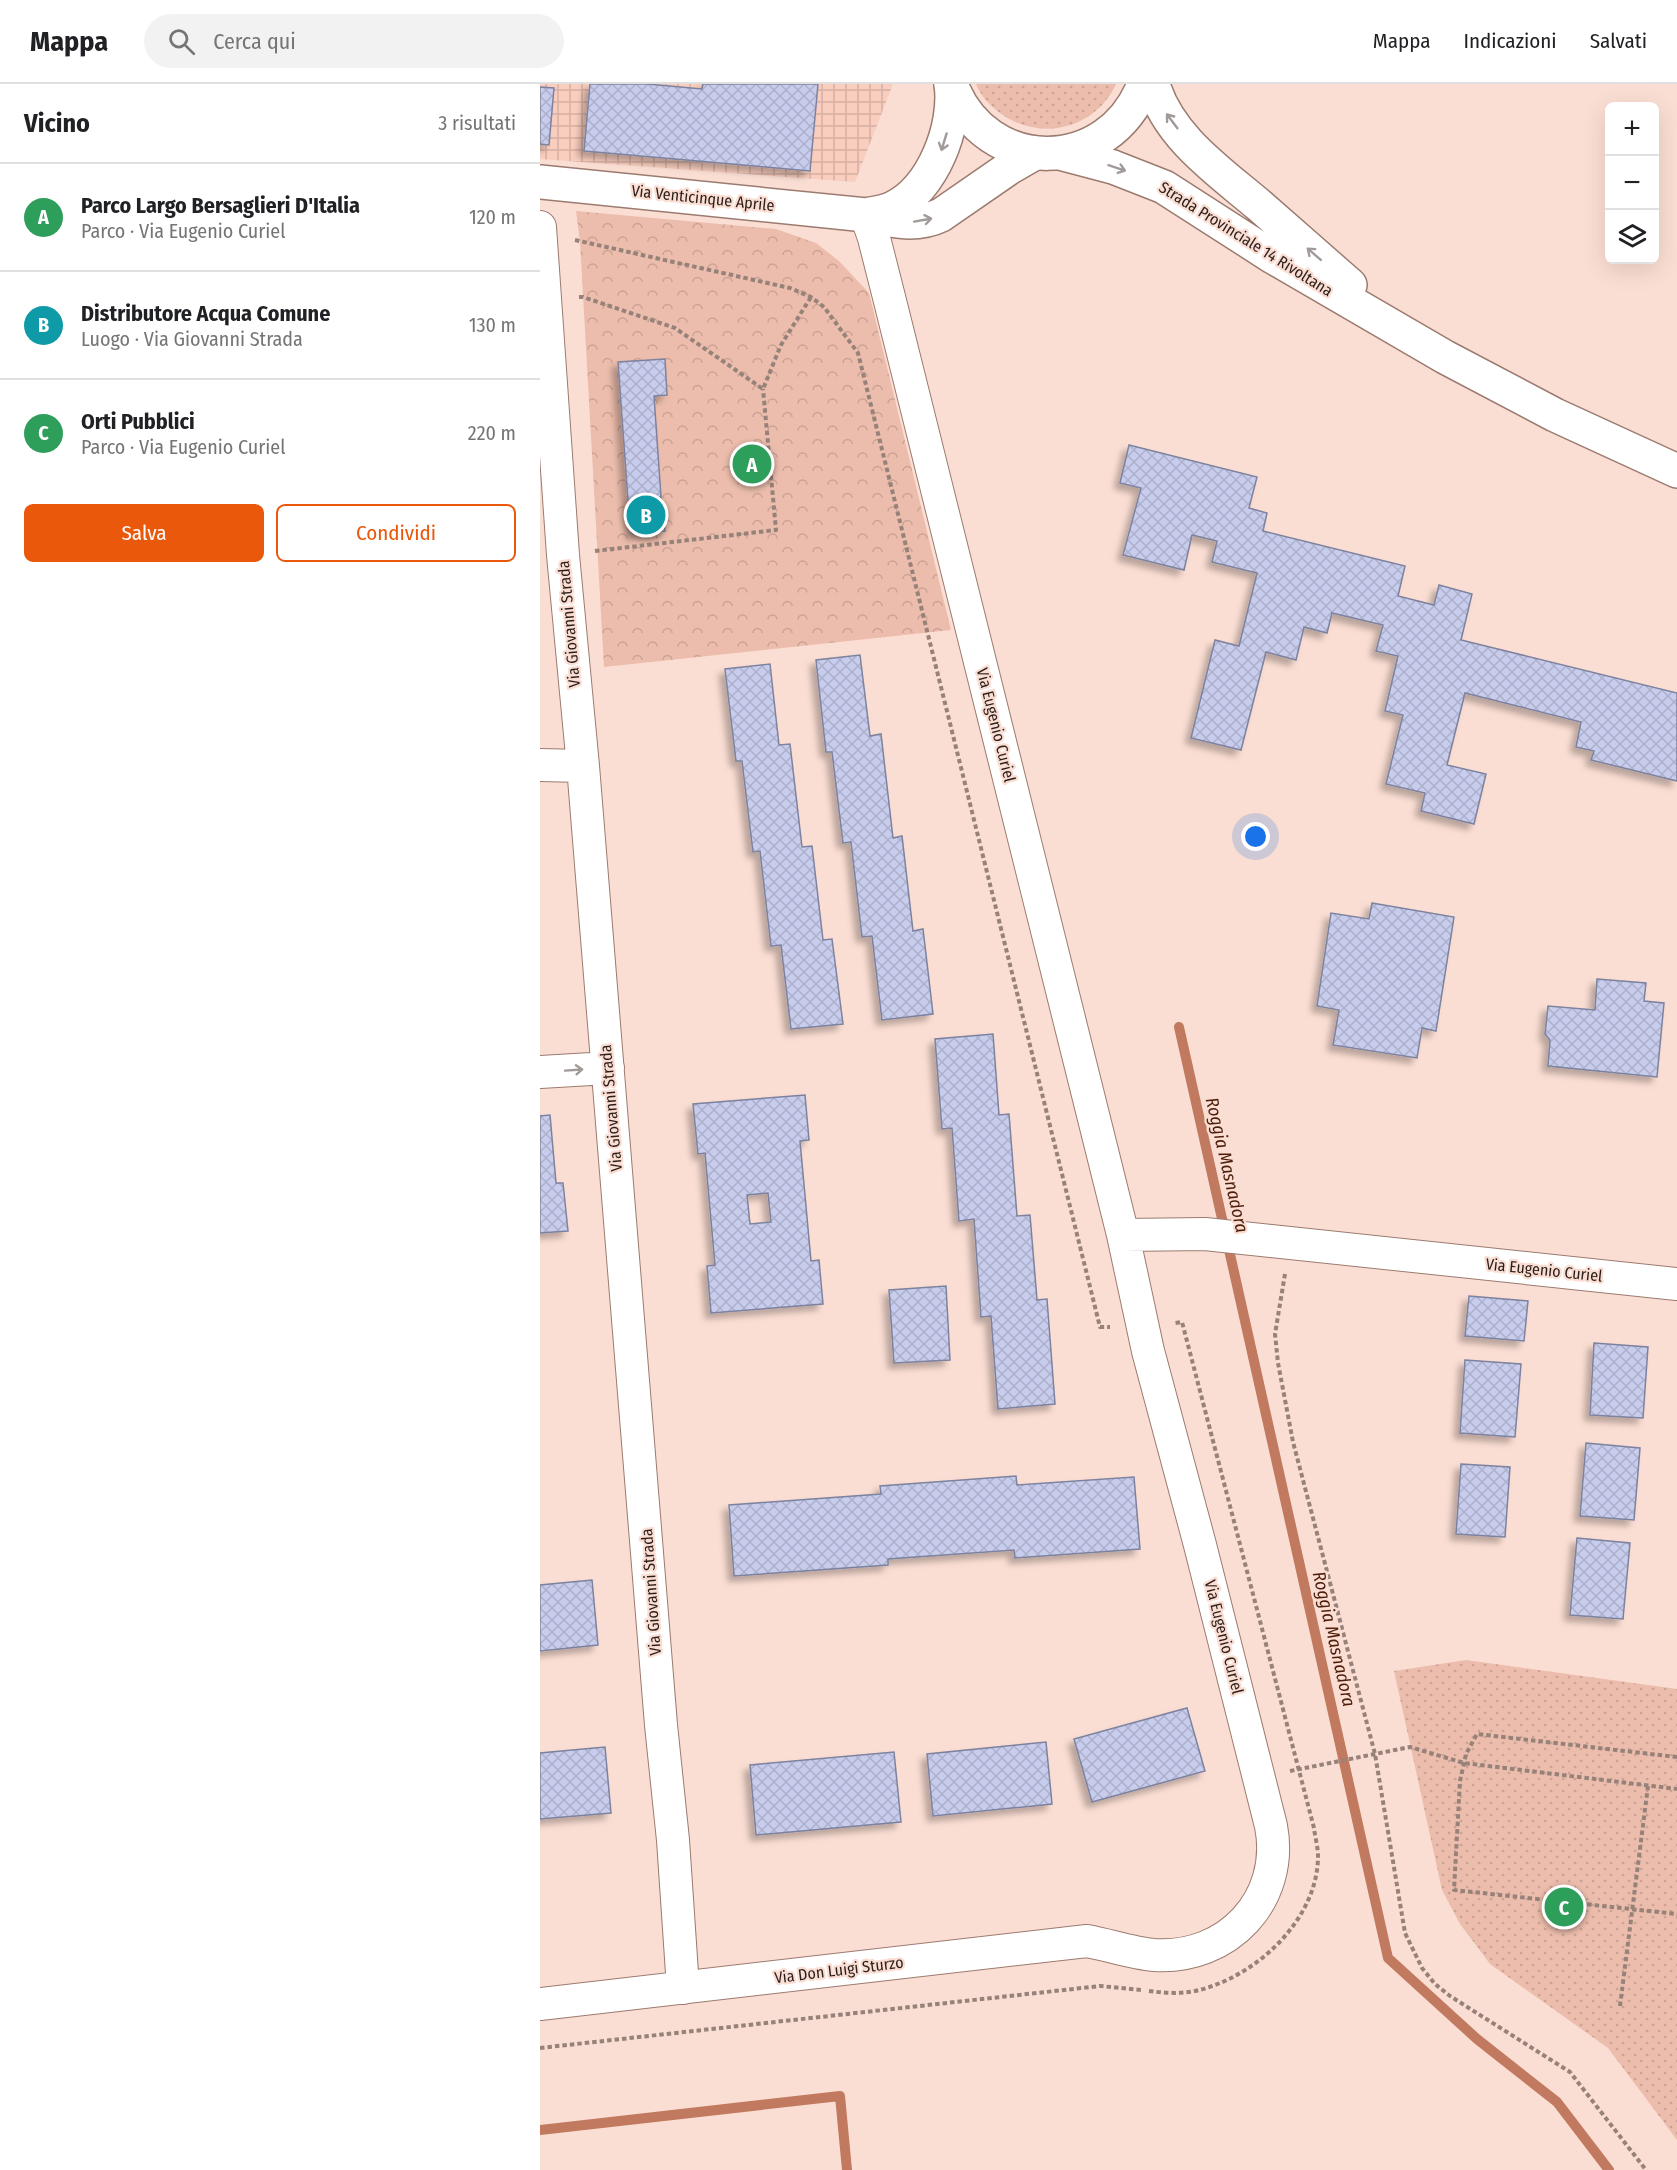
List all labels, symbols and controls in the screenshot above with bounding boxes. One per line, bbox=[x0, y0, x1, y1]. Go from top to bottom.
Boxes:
search box bbox=[144, 14, 564, 68]
text: Mappa bbox=[30, 25, 108, 58]
icon: search bbox=[165, 25, 198, 58]
text: Cerca qui bbox=[213, 28, 296, 55]
text: Mappa bbox=[1373, 28, 1430, 54]
text: Indicazioni bbox=[1463, 28, 1557, 54]
text: Salvati bbox=[1590, 28, 1647, 54]
map controls bbox=[1605, 102, 1659, 264]
button: + bbox=[1605, 102, 1659, 156]
text: Vicino bbox=[24, 108, 90, 139]
text: 3 risultati bbox=[438, 111, 516, 135]
one-way arrow bbox=[1165, 113, 1178, 129]
one-way arrow bbox=[938, 132, 949, 151]
button: − bbox=[1605, 156, 1659, 210]
one-way arrow bbox=[1107, 163, 1126, 174]
street label: Strada Provinciale 14 Rivoltana bbox=[1156, 178, 1336, 300]
street label: Via Venticinque Aprile bbox=[631, 181, 776, 215]
text: Parco Largo Bersaglieri D'Italia bbox=[81, 192, 360, 219]
text: A bbox=[38, 205, 49, 229]
text: 120 m bbox=[469, 205, 516, 229]
button: layers bbox=[1605, 210, 1659, 264]
one-way arrow bbox=[913, 214, 933, 225]
text: Parco · Via Eugenio Curiel bbox=[81, 219, 285, 243]
one-way arrow bbox=[1306, 247, 1322, 260]
text: Distributore Acqua Comune bbox=[81, 300, 330, 327]
text: B bbox=[38, 313, 49, 337]
text: 130 m bbox=[469, 313, 516, 337]
text: Luogo · Via Giovanni Strada bbox=[81, 327, 303, 351]
text: Orti Pubblici bbox=[81, 408, 195, 435]
text: C bbox=[38, 421, 49, 445]
text: 220 m bbox=[468, 421, 516, 445]
text: Parco · Via Eugenio Curiel bbox=[81, 435, 285, 459]
pin: A bbox=[732, 442, 772, 487]
pin: B bbox=[626, 492, 666, 538]
button: Salva bbox=[24, 504, 264, 562]
button: Condividi bbox=[276, 504, 516, 562]
street label: Via Giovanni Strada bbox=[554, 560, 584, 688]
street label: Via Eugenio Curiel bbox=[973, 666, 1019, 784]
your location bbox=[1241, 822, 1270, 851]
street label: Via Giovanni Strada bbox=[596, 1044, 626, 1172]
one-way arrow bbox=[563, 1064, 583, 1075]
water label: Roggia Masnadora bbox=[1201, 1095, 1253, 1235]
street label: Via Eugenio Curiel bbox=[1485, 1254, 1603, 1286]
street label: Via Giovanni Strada bbox=[637, 1528, 665, 1656]
water label: Roggia Masnadora bbox=[1308, 1569, 1360, 1709]
street label: Via Eugenio Curiel bbox=[1201, 1578, 1247, 1696]
pin: C bbox=[1544, 1884, 1584, 1930]
street label: Via Don Luigi Sturzo bbox=[773, 1953, 905, 1987]

